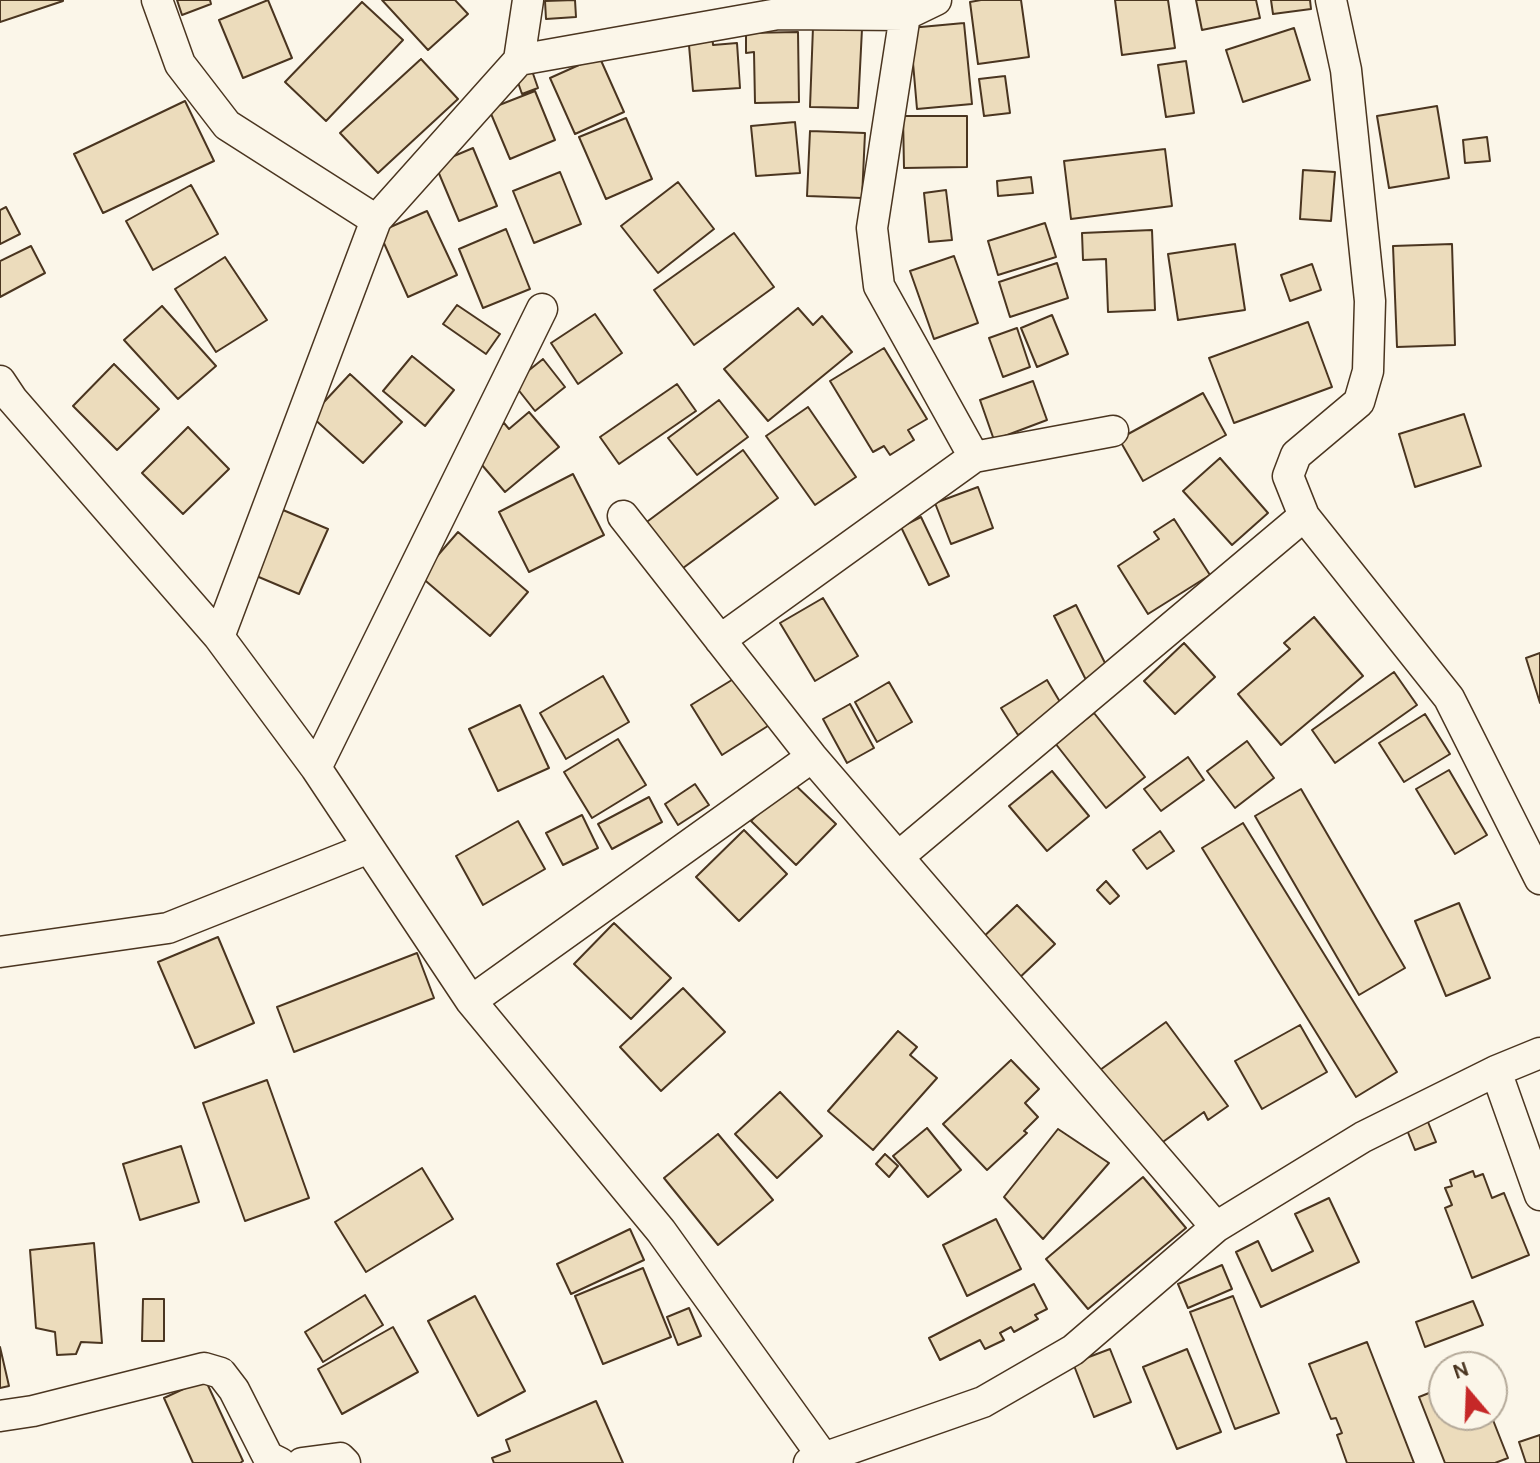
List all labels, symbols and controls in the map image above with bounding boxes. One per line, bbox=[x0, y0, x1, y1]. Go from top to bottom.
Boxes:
north arrow bbox=[1428, 1351, 1508, 1431]
text: N bbox=[1449, 1355, 1473, 1385]

